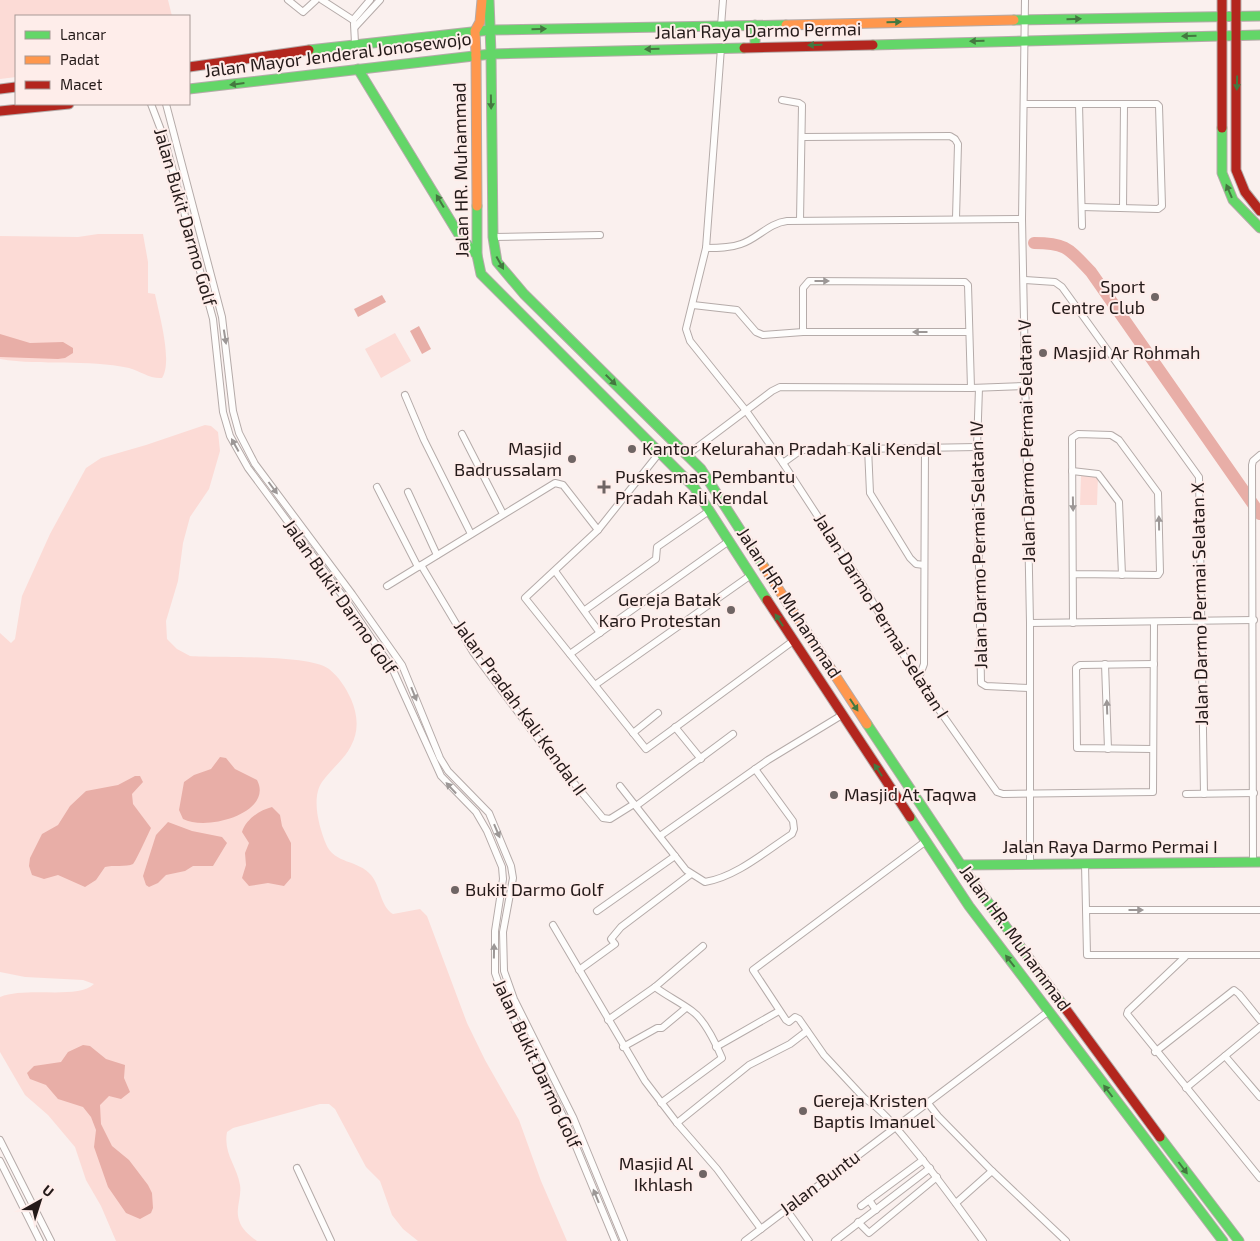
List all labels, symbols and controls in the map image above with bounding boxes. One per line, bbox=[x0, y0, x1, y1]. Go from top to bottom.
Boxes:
legend bbox=[15, 15, 190, 105]
one-way arrow bbox=[1066, 15, 1082, 23]
street label: Jalan Raya Darmo Permai bbox=[655, 17, 861, 43]
one-way arrow bbox=[886, 18, 902, 26]
text: Lancar bbox=[60, 25, 106, 43]
one-way arrow bbox=[531, 25, 547, 33]
street label: Jalan Mayor Jenderal Jonosewojo bbox=[203, 27, 473, 81]
one-way arrow bbox=[1181, 32, 1197, 40]
one-way arrow bbox=[969, 37, 985, 45]
one-way arrow bbox=[806, 42, 822, 50]
one-way arrow bbox=[644, 46, 660, 54]
text: Padat bbox=[60, 50, 100, 68]
text: Macet bbox=[60, 75, 103, 93]
one-way arrow bbox=[1233, 76, 1241, 92]
one-way arrow bbox=[228, 80, 244, 88]
street label: Jalan HR. Muhammad bbox=[447, 82, 473, 258]
one-way arrow bbox=[488, 95, 496, 111]
street label: Jalan Bukit Darmo Golf bbox=[150, 125, 222, 309]
one-way arrow bbox=[1225, 184, 1233, 198]
one-way arrow bbox=[435, 195, 444, 208]
one-way arrow bbox=[496, 256, 504, 271]
place label: Sport Centre Club bbox=[1051, 275, 1145, 318]
one-way arrow bbox=[814, 277, 830, 285]
marker: Sport Centre Club bbox=[1149, 291, 1161, 303]
street label: Jalan Darmo Permai Selatan V bbox=[1013, 319, 1039, 563]
one-way arrow bbox=[912, 328, 928, 336]
one-way arrow bbox=[221, 330, 229, 346]
place label: Masjid Ar Rohmah bbox=[1053, 341, 1201, 363]
marker: Masjid Ar Rohmah bbox=[1037, 347, 1049, 359]
one-way arrow bbox=[605, 374, 617, 386]
street label: Jalan Darmo Permai Selatan IV bbox=[965, 421, 991, 669]
one-way arrow bbox=[231, 437, 239, 452]
place label: Masjid Badrussalam bbox=[454, 437, 562, 480]
place label: Kantor Kelurahan Pradah Kali Kendal bbox=[642, 437, 942, 459]
marker: Kantor Kelurahan Pradah Kali Kendal bbox=[626, 443, 638, 455]
marker: Masjid Badrussalam bbox=[566, 453, 578, 465]
place label: Puskesmas Pembantu Pradah Kali Kendal bbox=[615, 465, 795, 508]
marker: Puskesmas Pembantu Pradah Kali Kendal bbox=[597, 480, 611, 494]
one-way arrow bbox=[268, 481, 278, 495]
street label: Jalan Darmo Permai Selatan X bbox=[1186, 482, 1212, 726]
one-way arrow bbox=[1069, 497, 1077, 513]
street label: Jalan Darmo Permai Selatan I bbox=[810, 509, 954, 722]
street label: Jalan Bukit Darmo Golf bbox=[279, 515, 403, 679]
one-way arrow bbox=[1154, 515, 1162, 531]
street label: Jalan HR. Muhammad bbox=[733, 523, 847, 682]
place label: Gereja Batak Karo Protestan bbox=[599, 588, 721, 631]
marker: Gereja Batak Karo Protestan bbox=[725, 604, 737, 616]
one-way arrow bbox=[775, 613, 784, 626]
street label: Jalan Pradah Kali Kendal II bbox=[450, 615, 592, 799]
one-way arrow bbox=[410, 687, 418, 702]
one-way arrow bbox=[1102, 698, 1110, 714]
one-way arrow bbox=[849, 699, 859, 712]
one-way arrow bbox=[874, 763, 883, 777]
one-way arrow bbox=[445, 782, 457, 794]
place label: Masjid At Taqwa bbox=[844, 783, 977, 805]
marker: Masjid At Taqwa bbox=[828, 789, 840, 801]
one-way arrow bbox=[493, 824, 501, 838]
street label: Jalan Raya Darmo Permai I bbox=[1002, 835, 1218, 857]
street label: Jalan HR. Muhammad bbox=[955, 860, 1076, 1015]
place label: Bukit Darmo Golf bbox=[465, 878, 605, 900]
marker: Bukit Darmo Golf bbox=[449, 884, 461, 896]
one-way arrow bbox=[1128, 906, 1144, 914]
one-way arrow bbox=[490, 942, 498, 958]
one-way arrow bbox=[1005, 955, 1016, 968]
street label: Jalan Bukit Darmo Golf bbox=[489, 975, 587, 1153]
one-way arrow bbox=[1103, 1085, 1114, 1098]
place label: Gereja Kristen Baptis Imanuel bbox=[813, 1089, 936, 1132]
marker: Gereja Kristen Baptis Imanuel bbox=[797, 1105, 809, 1117]
street label: Jalan Buntu bbox=[775, 1145, 864, 1219]
place label: Masjid Al Ikhlash bbox=[619, 1152, 694, 1195]
one-way arrow bbox=[1178, 1161, 1188, 1175]
marker: Masjid Al Ikhlash bbox=[697, 1168, 709, 1180]
north arrow bbox=[15, 1176, 65, 1226]
text: U bbox=[39, 1181, 58, 1200]
one-way arrow bbox=[592, 1188, 600, 1203]

